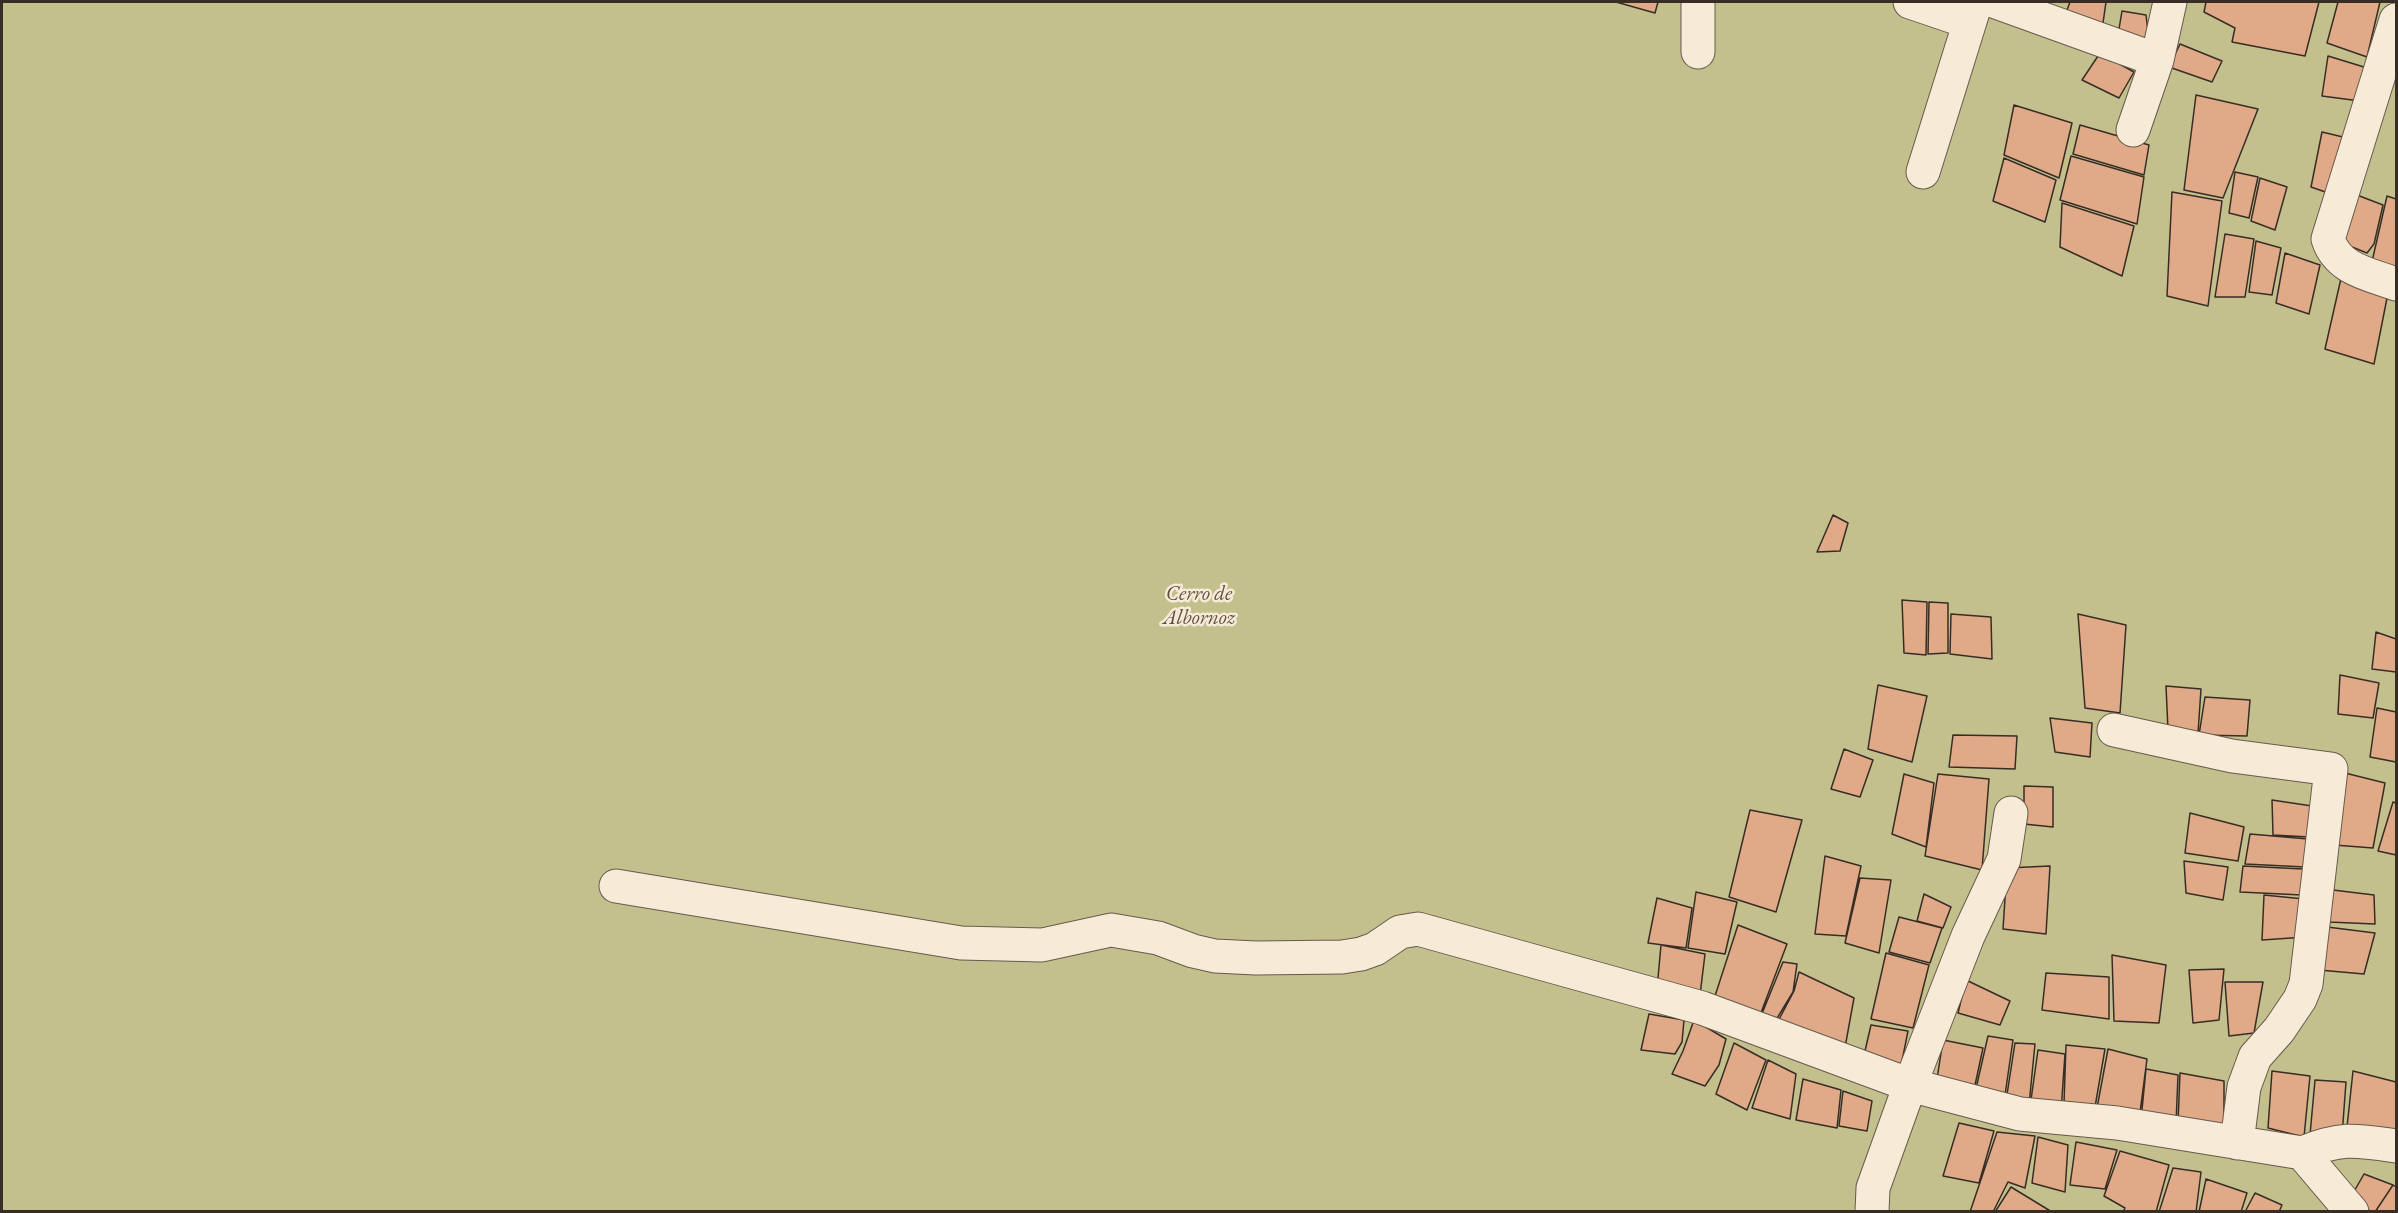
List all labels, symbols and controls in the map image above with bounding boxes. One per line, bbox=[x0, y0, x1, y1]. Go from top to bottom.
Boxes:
park label: Cerro de Albornoz bbox=[1163, 581, 1235, 631]

